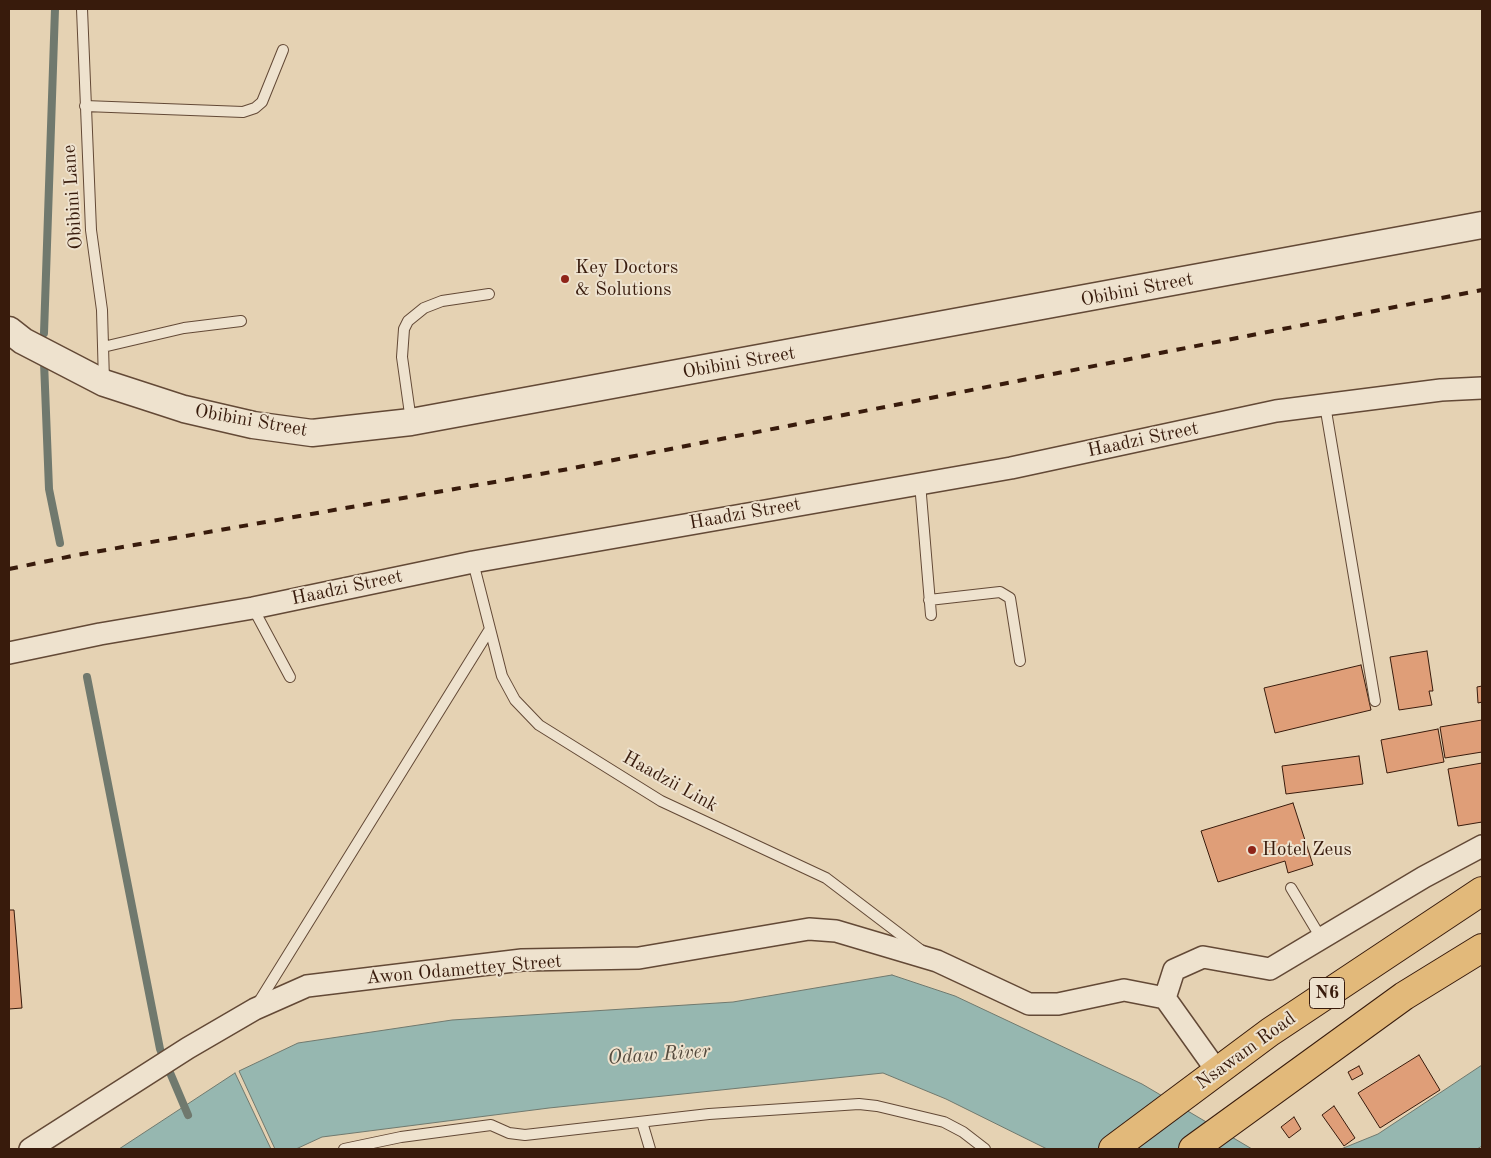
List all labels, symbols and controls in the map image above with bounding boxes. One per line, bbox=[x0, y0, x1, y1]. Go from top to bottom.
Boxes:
street label: Obibini Lane bbox=[58, 144, 88, 250]
place label: Key Doctors & Solutions bbox=[575, 257, 678, 301]
street label: Obibini Street bbox=[1079, 268, 1195, 312]
marker: Key Doctors & Solutions bbox=[559, 273, 571, 285]
street label: Obibini Street bbox=[681, 342, 797, 384]
street label: Obibini Street bbox=[193, 400, 309, 442]
street label: Haadzi Street bbox=[1085, 417, 1201, 463]
street label: Haadzi Street bbox=[687, 493, 803, 535]
street label: Haadzi Street bbox=[289, 565, 405, 611]
street label: Haadzii Link bbox=[618, 746, 722, 818]
place label: Hotel Zeus bbox=[1262, 839, 1352, 861]
marker: Hotel Zeus bbox=[1246, 844, 1258, 856]
street label: Awon Odamettey Street bbox=[365, 950, 563, 990]
road number: N6 bbox=[1310, 978, 1344, 1008]
street label: Nsawam Road bbox=[1192, 1007, 1300, 1095]
water label: Odaw River bbox=[607, 1039, 711, 1071]

